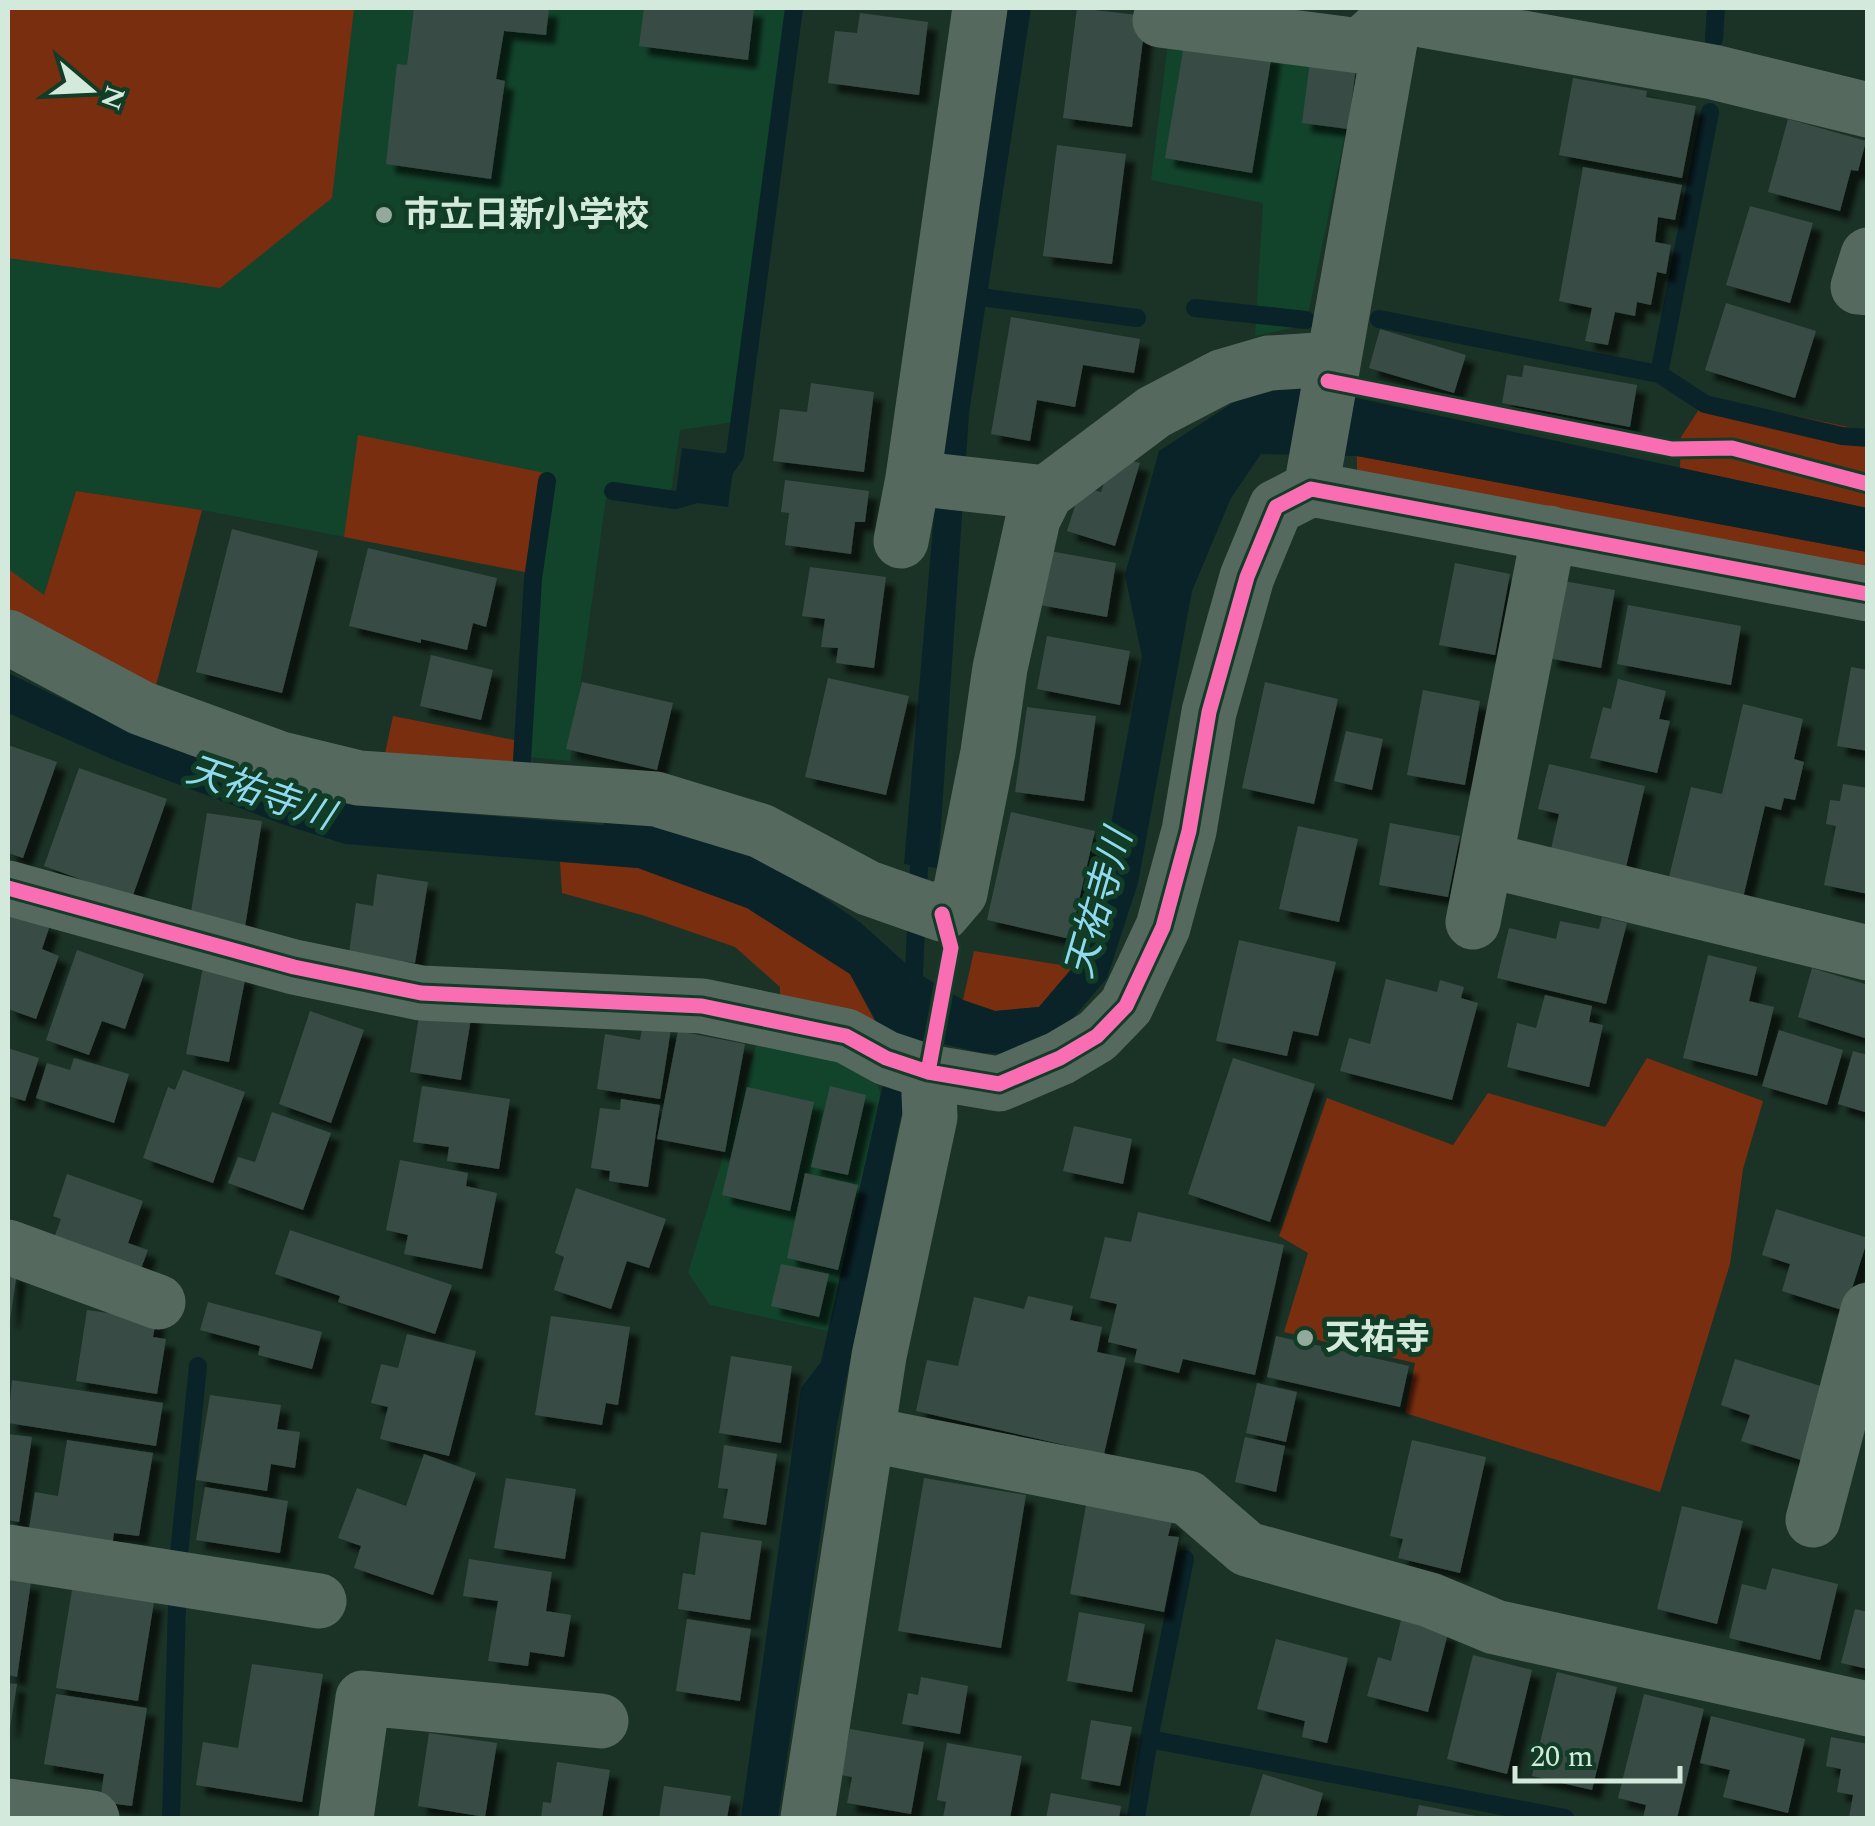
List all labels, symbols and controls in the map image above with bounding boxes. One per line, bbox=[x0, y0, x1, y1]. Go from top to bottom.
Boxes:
north arrow bbox=[40, 40, 140, 140]
text: N bbox=[88, 80, 136, 115]
place label: 市立日新小学校 bbox=[404, 189, 649, 242]
marker: 市立日新小学校 bbox=[373, 204, 395, 226]
water label: 天祐寺川 bbox=[179, 742, 345, 847]
water label: 天祐寺川 bbox=[1051, 819, 1150, 985]
place label: 天祐寺 bbox=[1325, 1312, 1430, 1365]
marker: 天祐寺 bbox=[1294, 1327, 1316, 1349]
scale bar bbox=[1515, 1721, 1680, 1783]
text: 20 m bbox=[1530, 1734, 1593, 1780]

